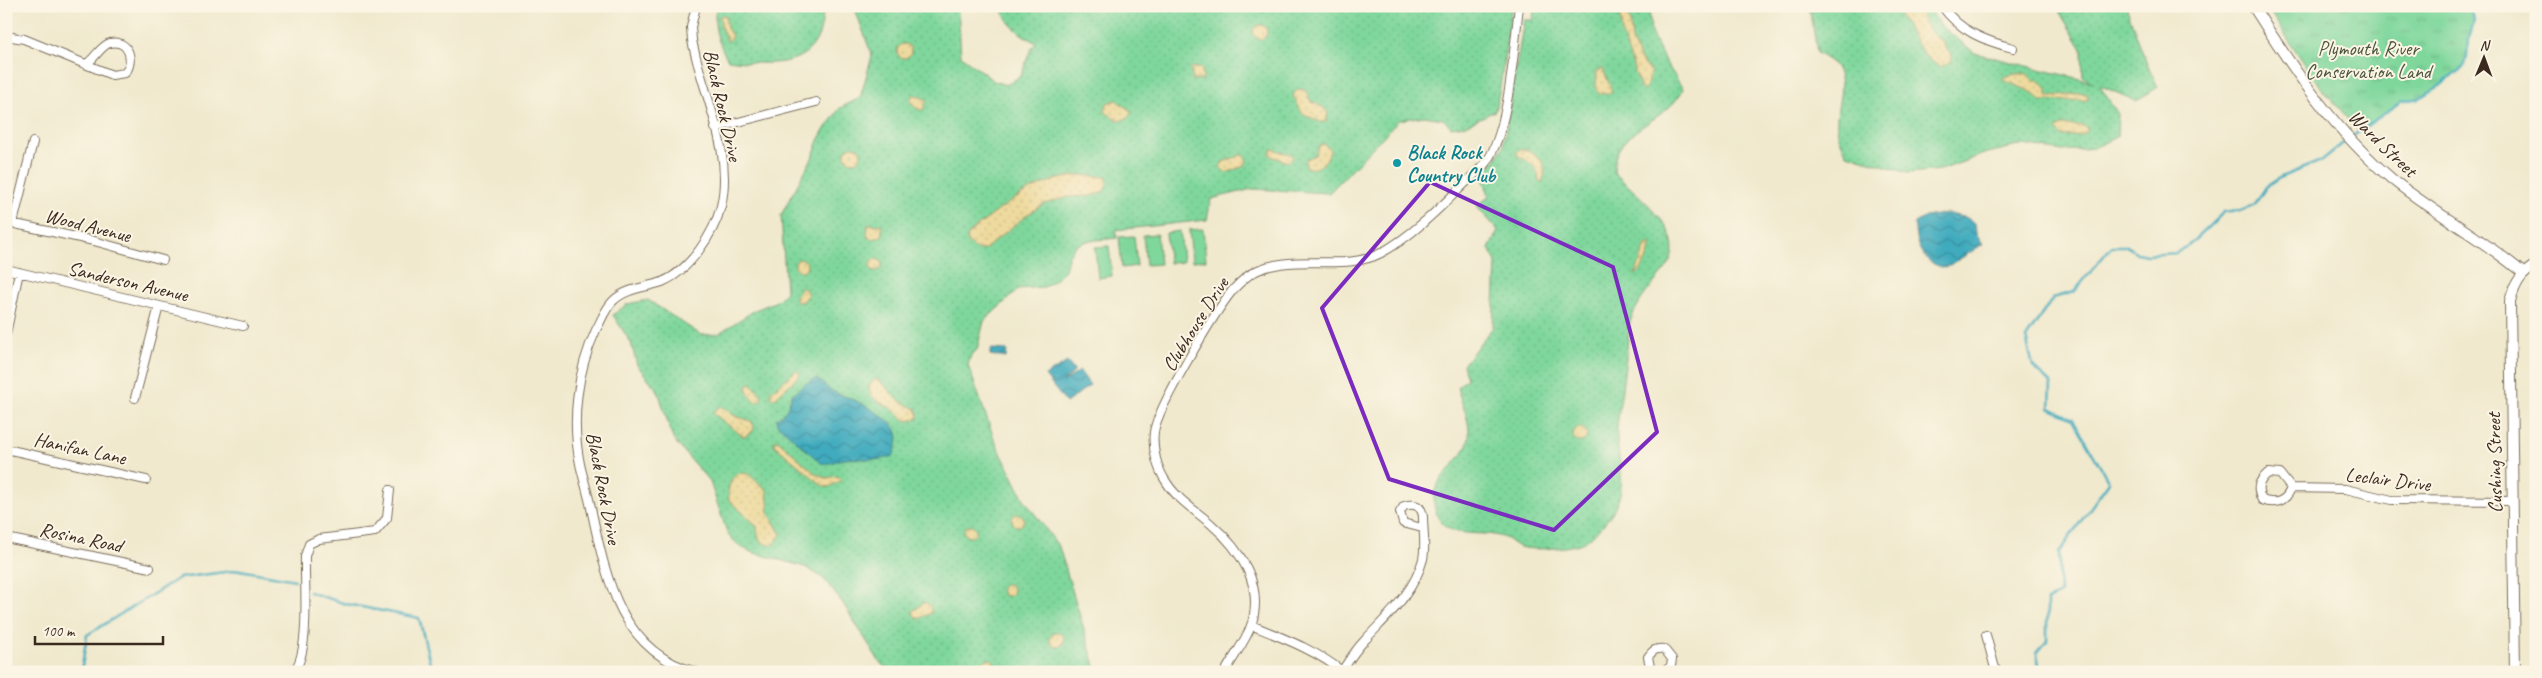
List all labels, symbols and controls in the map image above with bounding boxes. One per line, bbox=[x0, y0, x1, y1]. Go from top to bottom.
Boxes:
north arrow bbox=[2460, 32, 2510, 82]
park label: Plymouth River Conservation Land bbox=[2305, 36, 2434, 84]
text: N bbox=[2480, 37, 2491, 54]
street label: Black Rock Drive bbox=[698, 47, 748, 165]
street label: Ward Street bbox=[2343, 104, 2424, 184]
place label: Black Rock Country Club bbox=[1407, 140, 1497, 188]
marker: Black Rock Country Club bbox=[1391, 157, 1403, 169]
street label: Wood Avenue bbox=[43, 203, 135, 249]
street label: Sanderson Avenue bbox=[65, 256, 192, 308]
street label: Clubhouse Drive bbox=[1157, 271, 1235, 376]
street label: Cushing Street bbox=[2481, 410, 2508, 513]
street label: Hanifan Lane bbox=[32, 427, 130, 471]
street label: Black Rock Drive bbox=[580, 430, 627, 548]
street label: Leclair Drive bbox=[2344, 462, 2433, 497]
street label: Rosina Road bbox=[37, 517, 127, 559]
scale bar bbox=[35, 613, 162, 645]
text: 100 m bbox=[42, 622, 76, 641]

